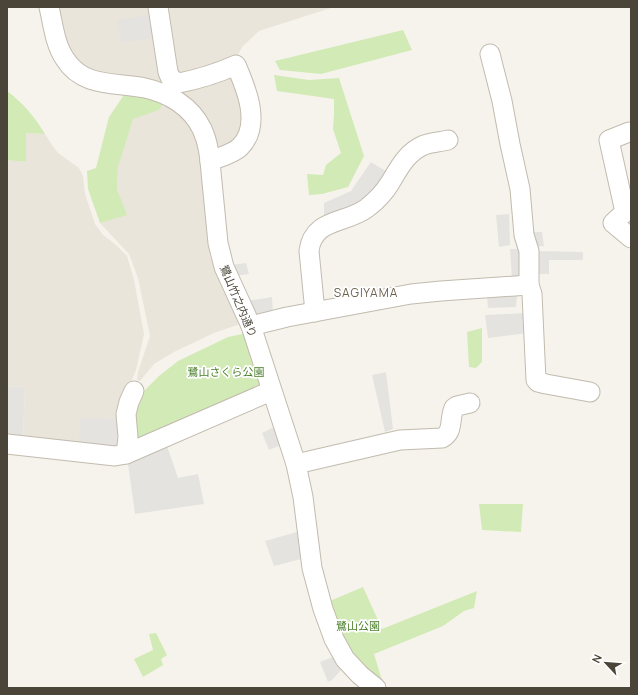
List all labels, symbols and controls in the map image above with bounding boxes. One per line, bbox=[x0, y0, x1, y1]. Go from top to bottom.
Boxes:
street label: 鷺山竹之内通り bbox=[217, 263, 261, 339]
district label: SAGIYAMA bbox=[334, 284, 398, 301]
park label: 鷺山さくら公園 bbox=[188, 364, 265, 379]
park label: 鷺山公園 bbox=[336, 618, 380, 633]
north arrow bbox=[586, 643, 626, 683]
text: N bbox=[588, 651, 605, 665]

